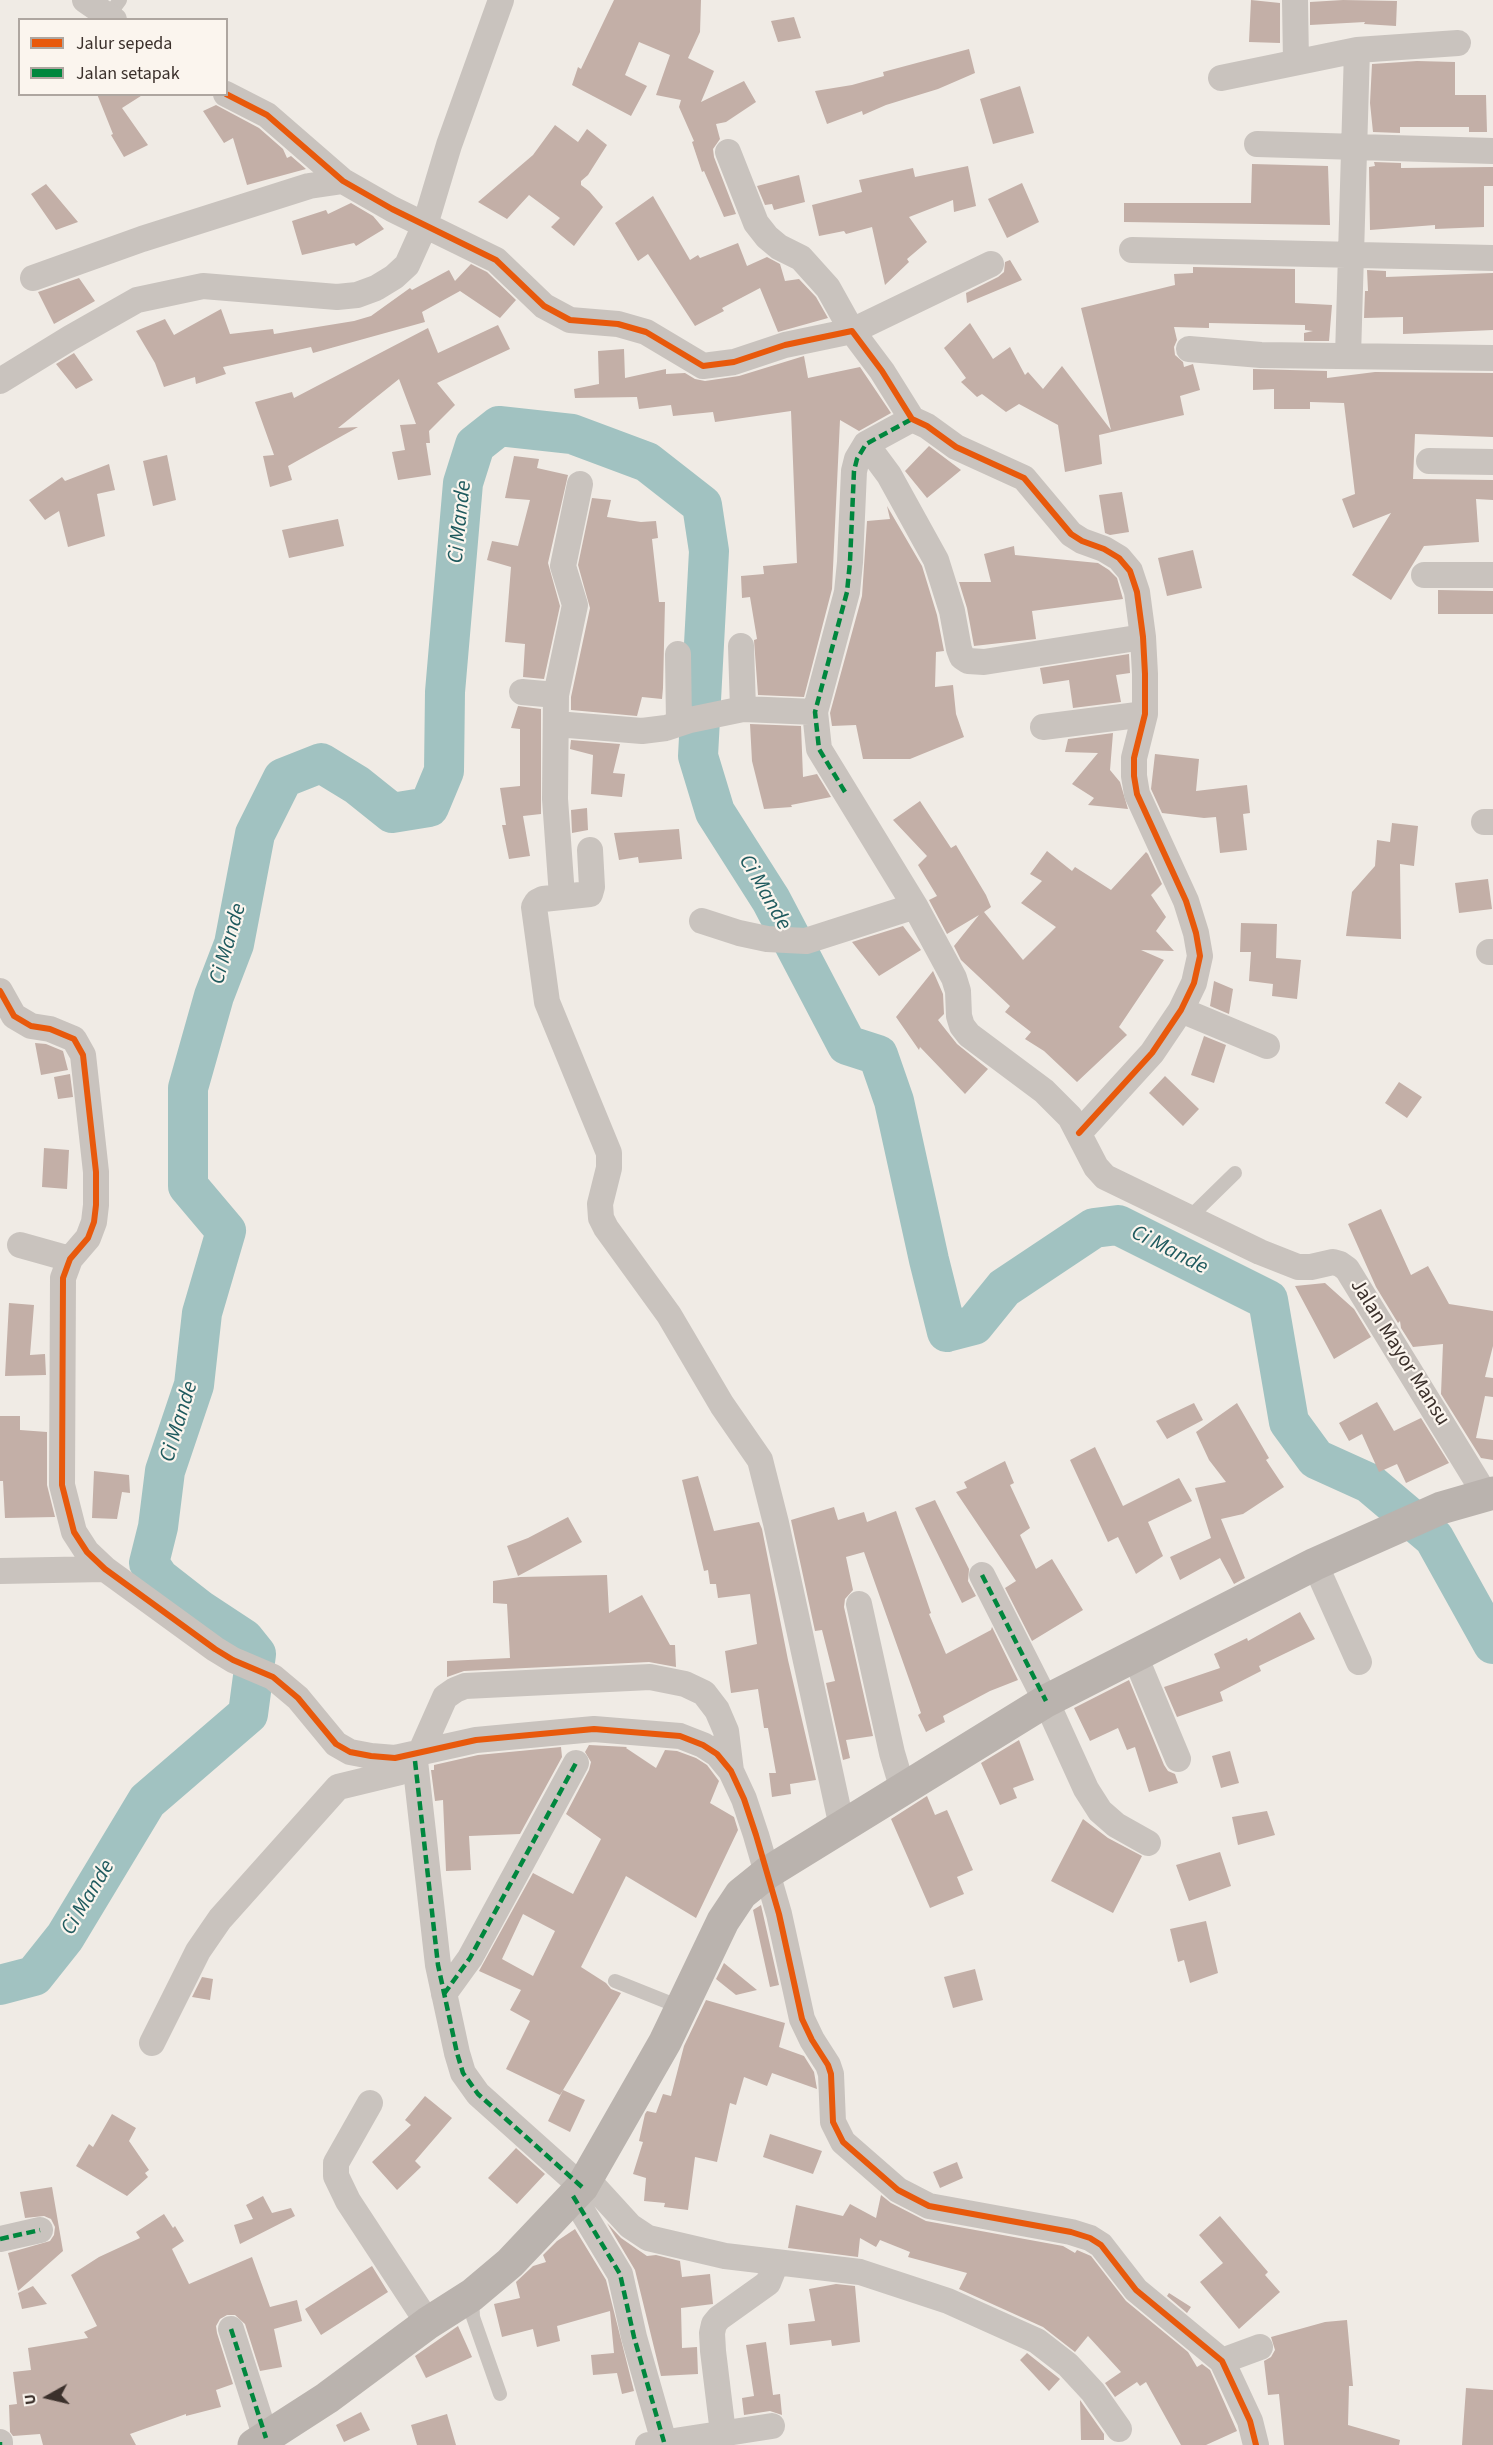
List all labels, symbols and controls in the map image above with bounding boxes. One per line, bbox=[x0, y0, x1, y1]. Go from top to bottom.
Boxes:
legend bbox=[18, 18, 228, 96]
text: Jalur sepeda bbox=[76, 31, 172, 56]
text: Jalan setapak bbox=[76, 61, 180, 86]
water label: Ci Mande bbox=[444, 479, 478, 565]
water label: Ci Mande bbox=[732, 851, 796, 935]
water label: Ci Mande bbox=[205, 901, 253, 987]
water label: Ci Mande bbox=[1126, 1220, 1212, 1282]
street label: Jalan Mayor Mansu bbox=[1344, 1275, 1454, 1431]
water label: Ci Mande bbox=[155, 1379, 205, 1465]
water label: Ci Mande bbox=[56, 1856, 122, 1940]
north arrow bbox=[18, 2367, 78, 2427]
text: U bbox=[19, 2393, 42, 2406]

